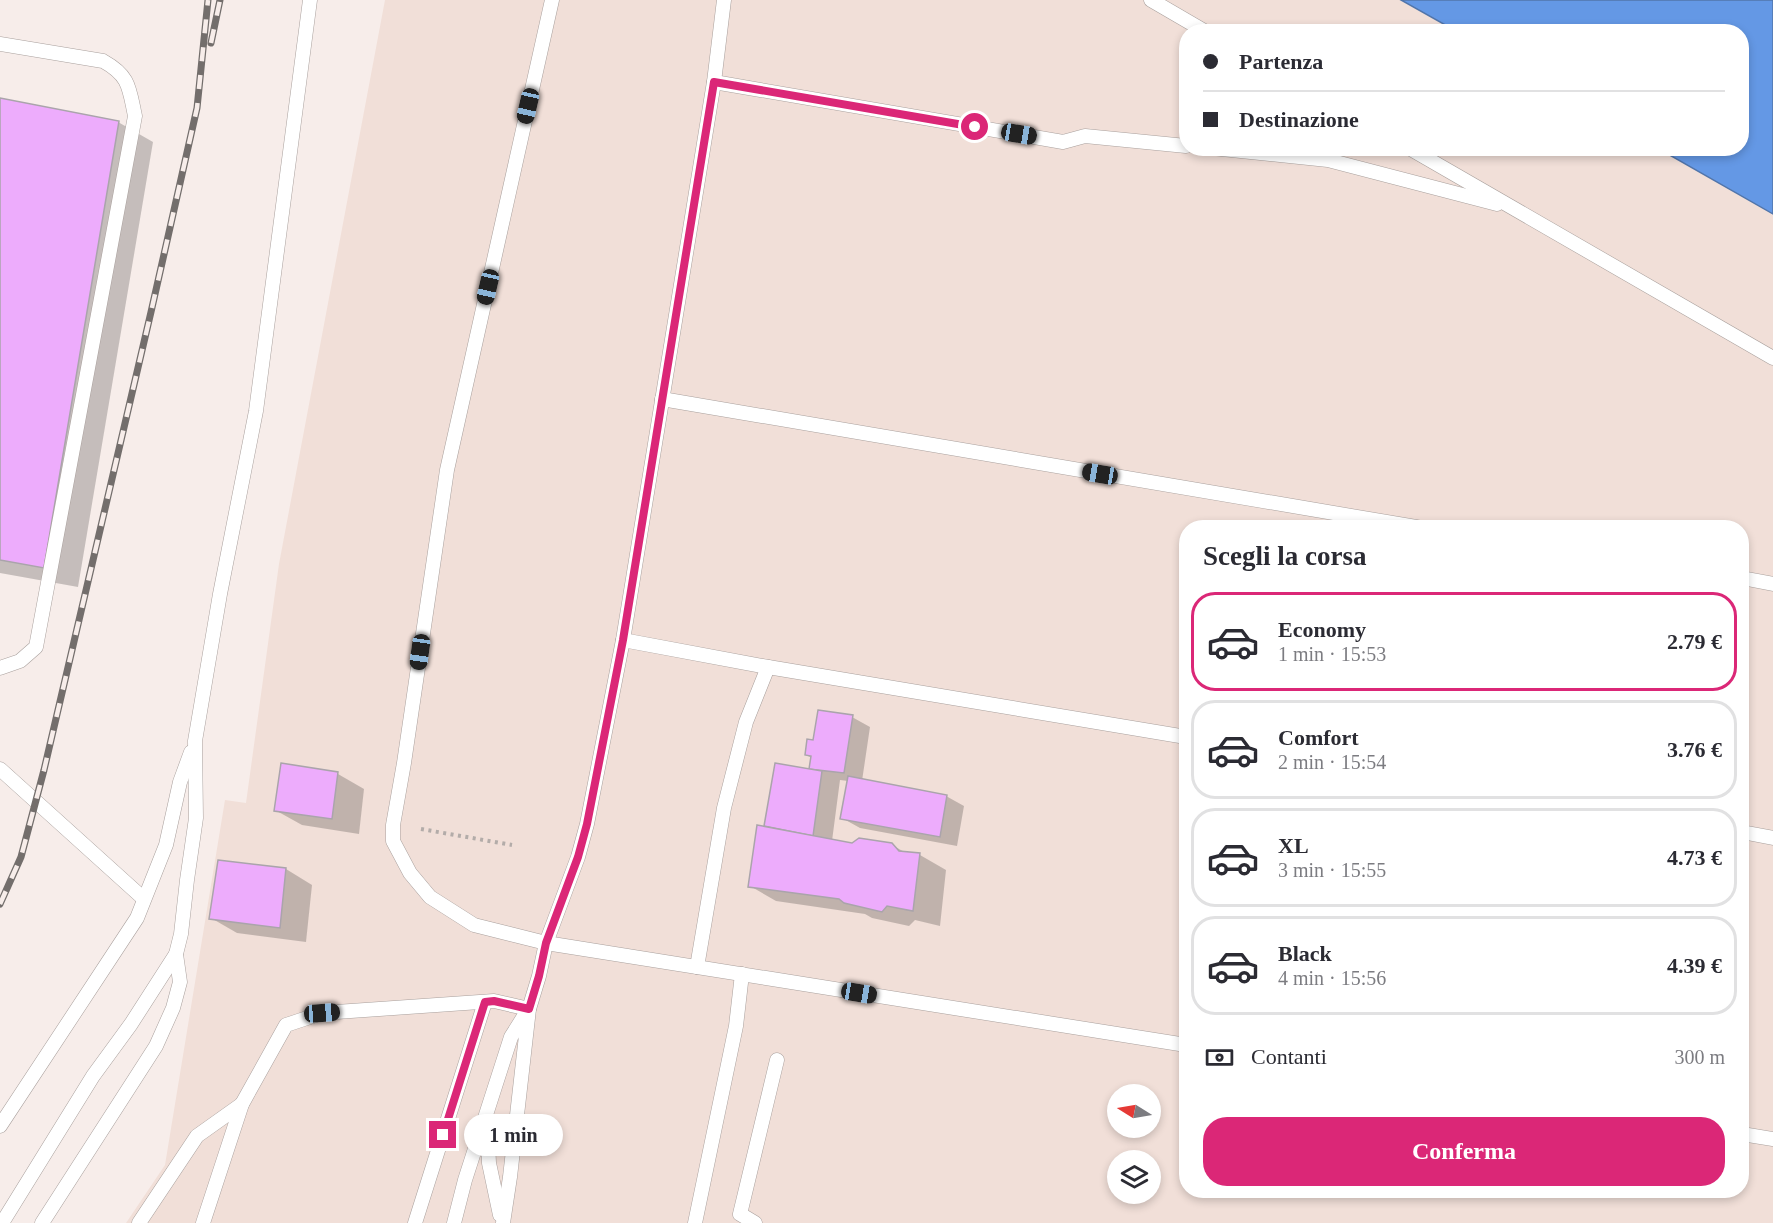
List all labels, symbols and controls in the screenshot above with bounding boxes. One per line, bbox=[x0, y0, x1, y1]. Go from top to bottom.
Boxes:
text: Partenza bbox=[1239, 49, 1323, 74]
car bbox=[515, 86, 541, 126]
text: Destinazione bbox=[1239, 107, 1359, 132]
route start bbox=[961, 113, 988, 140]
car bbox=[1000, 122, 1038, 146]
car bbox=[475, 267, 501, 307]
car bbox=[1081, 462, 1119, 486]
text: Scegli la corsa bbox=[1203, 541, 1366, 571]
icon: car bbox=[1206, 615, 1260, 669]
text: Economy bbox=[1278, 617, 1366, 642]
text: 2.79 € bbox=[1667, 629, 1722, 654]
car bbox=[409, 633, 431, 671]
text: 1 min · 15:53 bbox=[1278, 643, 1386, 665]
icon: car bbox=[1206, 723, 1260, 777]
text: Comfort bbox=[1278, 725, 1359, 750]
text: 3.76 € bbox=[1667, 737, 1722, 762]
text: 2 min · 15:54 bbox=[1278, 751, 1386, 773]
icon: car bbox=[1206, 831, 1260, 885]
text: XL bbox=[1278, 833, 1309, 858]
text: 4.73 € bbox=[1667, 845, 1722, 870]
text: 3 min · 15:55 bbox=[1278, 859, 1386, 881]
icon: car bbox=[1206, 939, 1260, 993]
text: Black bbox=[1278, 941, 1332, 966]
text: 4.39 € bbox=[1667, 953, 1722, 978]
text: 4 min · 15:56 bbox=[1278, 967, 1386, 989]
car bbox=[840, 981, 878, 1005]
car bbox=[303, 1003, 341, 1023]
icon: cash bbox=[1203, 1041, 1236, 1074]
text: Contanti bbox=[1251, 1044, 1327, 1069]
text: 300 m bbox=[1674, 1046, 1725, 1068]
north arrow bbox=[1107, 1084, 1161, 1138]
map controls bbox=[1107, 1084, 1161, 1204]
callout: 1 min bbox=[464, 1114, 563, 1156]
button: Conferma bbox=[1203, 1117, 1725, 1186]
route end bbox=[429, 1121, 456, 1148]
text: 1 min bbox=[489, 1124, 538, 1146]
button: layers bbox=[1107, 1150, 1161, 1204]

